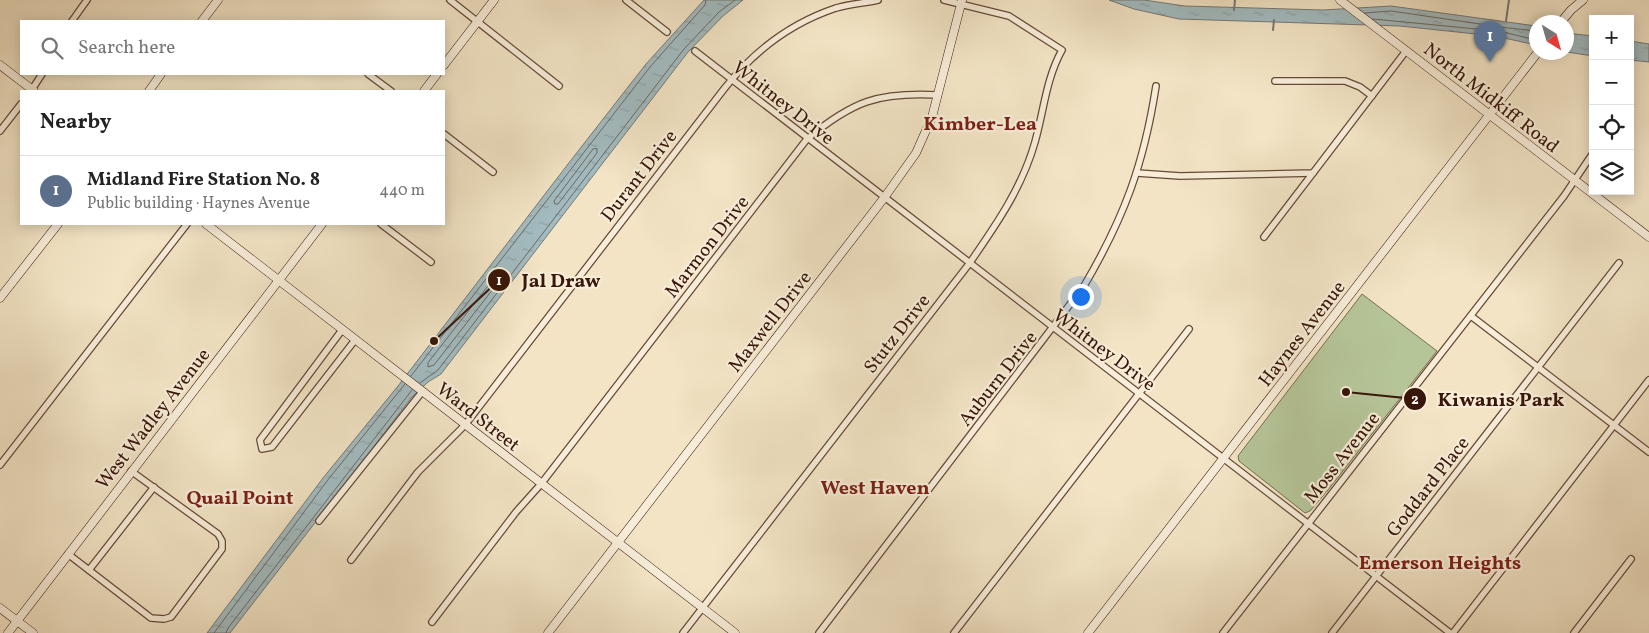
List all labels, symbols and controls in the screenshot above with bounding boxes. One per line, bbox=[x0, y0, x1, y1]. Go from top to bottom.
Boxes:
north arrow bbox=[1529, 15, 1574, 60]
map controls bbox=[1589, 15, 1634, 195]
button: + bbox=[1589, 15, 1634, 60]
search box bbox=[20, 20, 445, 75]
pin: 1 bbox=[1474, 21, 1506, 62]
icon: search bbox=[38, 34, 66, 62]
text: Search here bbox=[78, 35, 175, 61]
street label: North Midkiff Road bbox=[1418, 37, 1564, 160]
street label: Whitney Drive bbox=[726, 56, 839, 152]
button: − bbox=[1589, 60, 1634, 105]
button: locate bbox=[1589, 105, 1634, 150]
text: Nearby bbox=[40, 108, 111, 137]
district label: Kimber-Lea bbox=[923, 111, 1037, 139]
street label: Durant Drive bbox=[595, 125, 684, 228]
button: layers bbox=[1589, 150, 1634, 195]
text: Midland Fire Station No. 8 bbox=[87, 167, 320, 193]
text: 1 bbox=[53, 180, 59, 202]
text: 440 m bbox=[379, 180, 425, 202]
street label: Marmon Drive bbox=[659, 191, 756, 304]
text: Public building · Haynes Avenue bbox=[87, 193, 310, 215]
callout: Jal Draw bbox=[487, 262, 611, 297]
street label: Maxwell Drive bbox=[723, 266, 818, 378]
text: Jal Draw bbox=[520, 268, 601, 296]
text: 1 bbox=[496, 271, 502, 292]
street label: Haynes Avenue bbox=[1253, 276, 1352, 393]
your location bbox=[1068, 284, 1094, 310]
street label: Stutz Drive bbox=[858, 289, 937, 379]
street label: Whitney Drive bbox=[1047, 303, 1161, 398]
street label: Auburn Drive bbox=[953, 326, 1044, 432]
street label: West Wadley Avenue bbox=[90, 343, 217, 495]
street label: Ward Street bbox=[431, 377, 525, 459]
callout: Kiwanis Park bbox=[1402, 381, 1574, 416]
text: Kiwanis Park bbox=[1438, 387, 1564, 415]
text: 2 bbox=[1411, 390, 1419, 411]
street label: Moss Avenue bbox=[1299, 407, 1387, 509]
street label: Goddard Place bbox=[1381, 432, 1476, 543]
district label: West Haven bbox=[820, 475, 930, 503]
district label: Quail Point bbox=[186, 485, 294, 513]
district label: Emerson Heights bbox=[1359, 550, 1521, 578]

